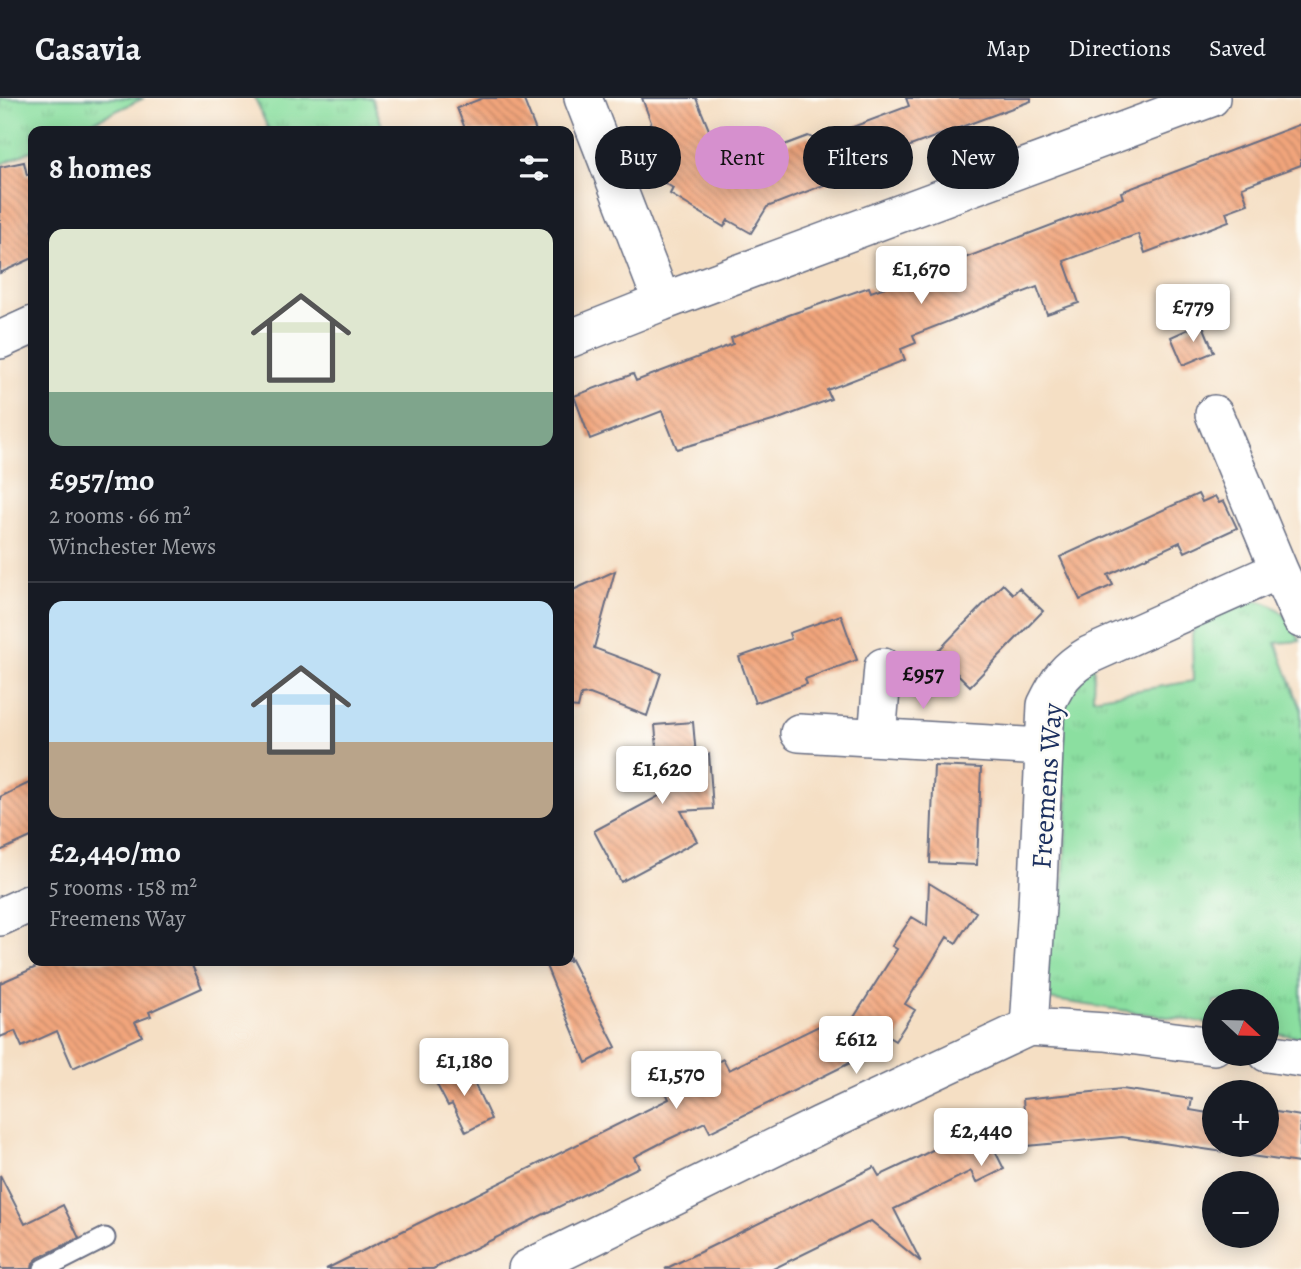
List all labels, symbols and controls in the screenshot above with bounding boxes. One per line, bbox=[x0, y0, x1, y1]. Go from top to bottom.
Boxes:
text: Casavia bbox=[35, 26, 141, 71]
text: Map bbox=[986, 32, 1030, 64]
text: Directions bbox=[1068, 32, 1171, 64]
text: Saved bbox=[1209, 32, 1266, 64]
chip: Buy bbox=[595, 126, 681, 189]
chip: Rent bbox=[695, 126, 789, 189]
chip: Filters bbox=[803, 126, 913, 189]
chip: New bbox=[927, 126, 1019, 189]
text: 8 homes bbox=[49, 148, 152, 188]
icon: filters bbox=[515, 149, 553, 187]
pin: £1,670 bbox=[864, 246, 978, 306]
text: £1,670 bbox=[892, 253, 950, 284]
icon: home bbox=[238, 275, 364, 401]
pin: £779 bbox=[1152, 285, 1234, 344]
text: £779 bbox=[1172, 291, 1214, 322]
text: £957/mo bbox=[49, 460, 155, 500]
text: 2 rooms · 66 m² bbox=[49, 500, 191, 531]
text: Winchester Mews bbox=[49, 531, 216, 562]
icon: home bbox=[238, 647, 364, 773]
pin: £957 bbox=[882, 652, 964, 711]
text: £957 bbox=[902, 658, 944, 689]
street label: Freemens Way bbox=[1022, 701, 1072, 870]
pin: £1,620 bbox=[605, 746, 719, 806]
text: £1,620 bbox=[632, 753, 692, 784]
text: £2,440/mo bbox=[49, 832, 181, 872]
text: 5 rooms · 158 m² bbox=[49, 872, 197, 903]
text: Freemens Way bbox=[49, 903, 185, 934]
north arrow bbox=[1202, 989, 1279, 1066]
map controls bbox=[1202, 989, 1279, 1248]
pin: £612 bbox=[815, 1016, 897, 1076]
text: £612 bbox=[835, 1023, 877, 1054]
pin: £1,180 bbox=[407, 1038, 521, 1098]
text: £1,180 bbox=[435, 1045, 493, 1076]
pin: £1,570 bbox=[619, 1052, 733, 1111]
text: £1,570 bbox=[647, 1058, 705, 1089]
button: + bbox=[1202, 1080, 1279, 1157]
pin: £2,440 bbox=[924, 1108, 1038, 1168]
text: £2,440 bbox=[950, 1115, 1012, 1146]
button: − bbox=[1202, 1171, 1279, 1248]

